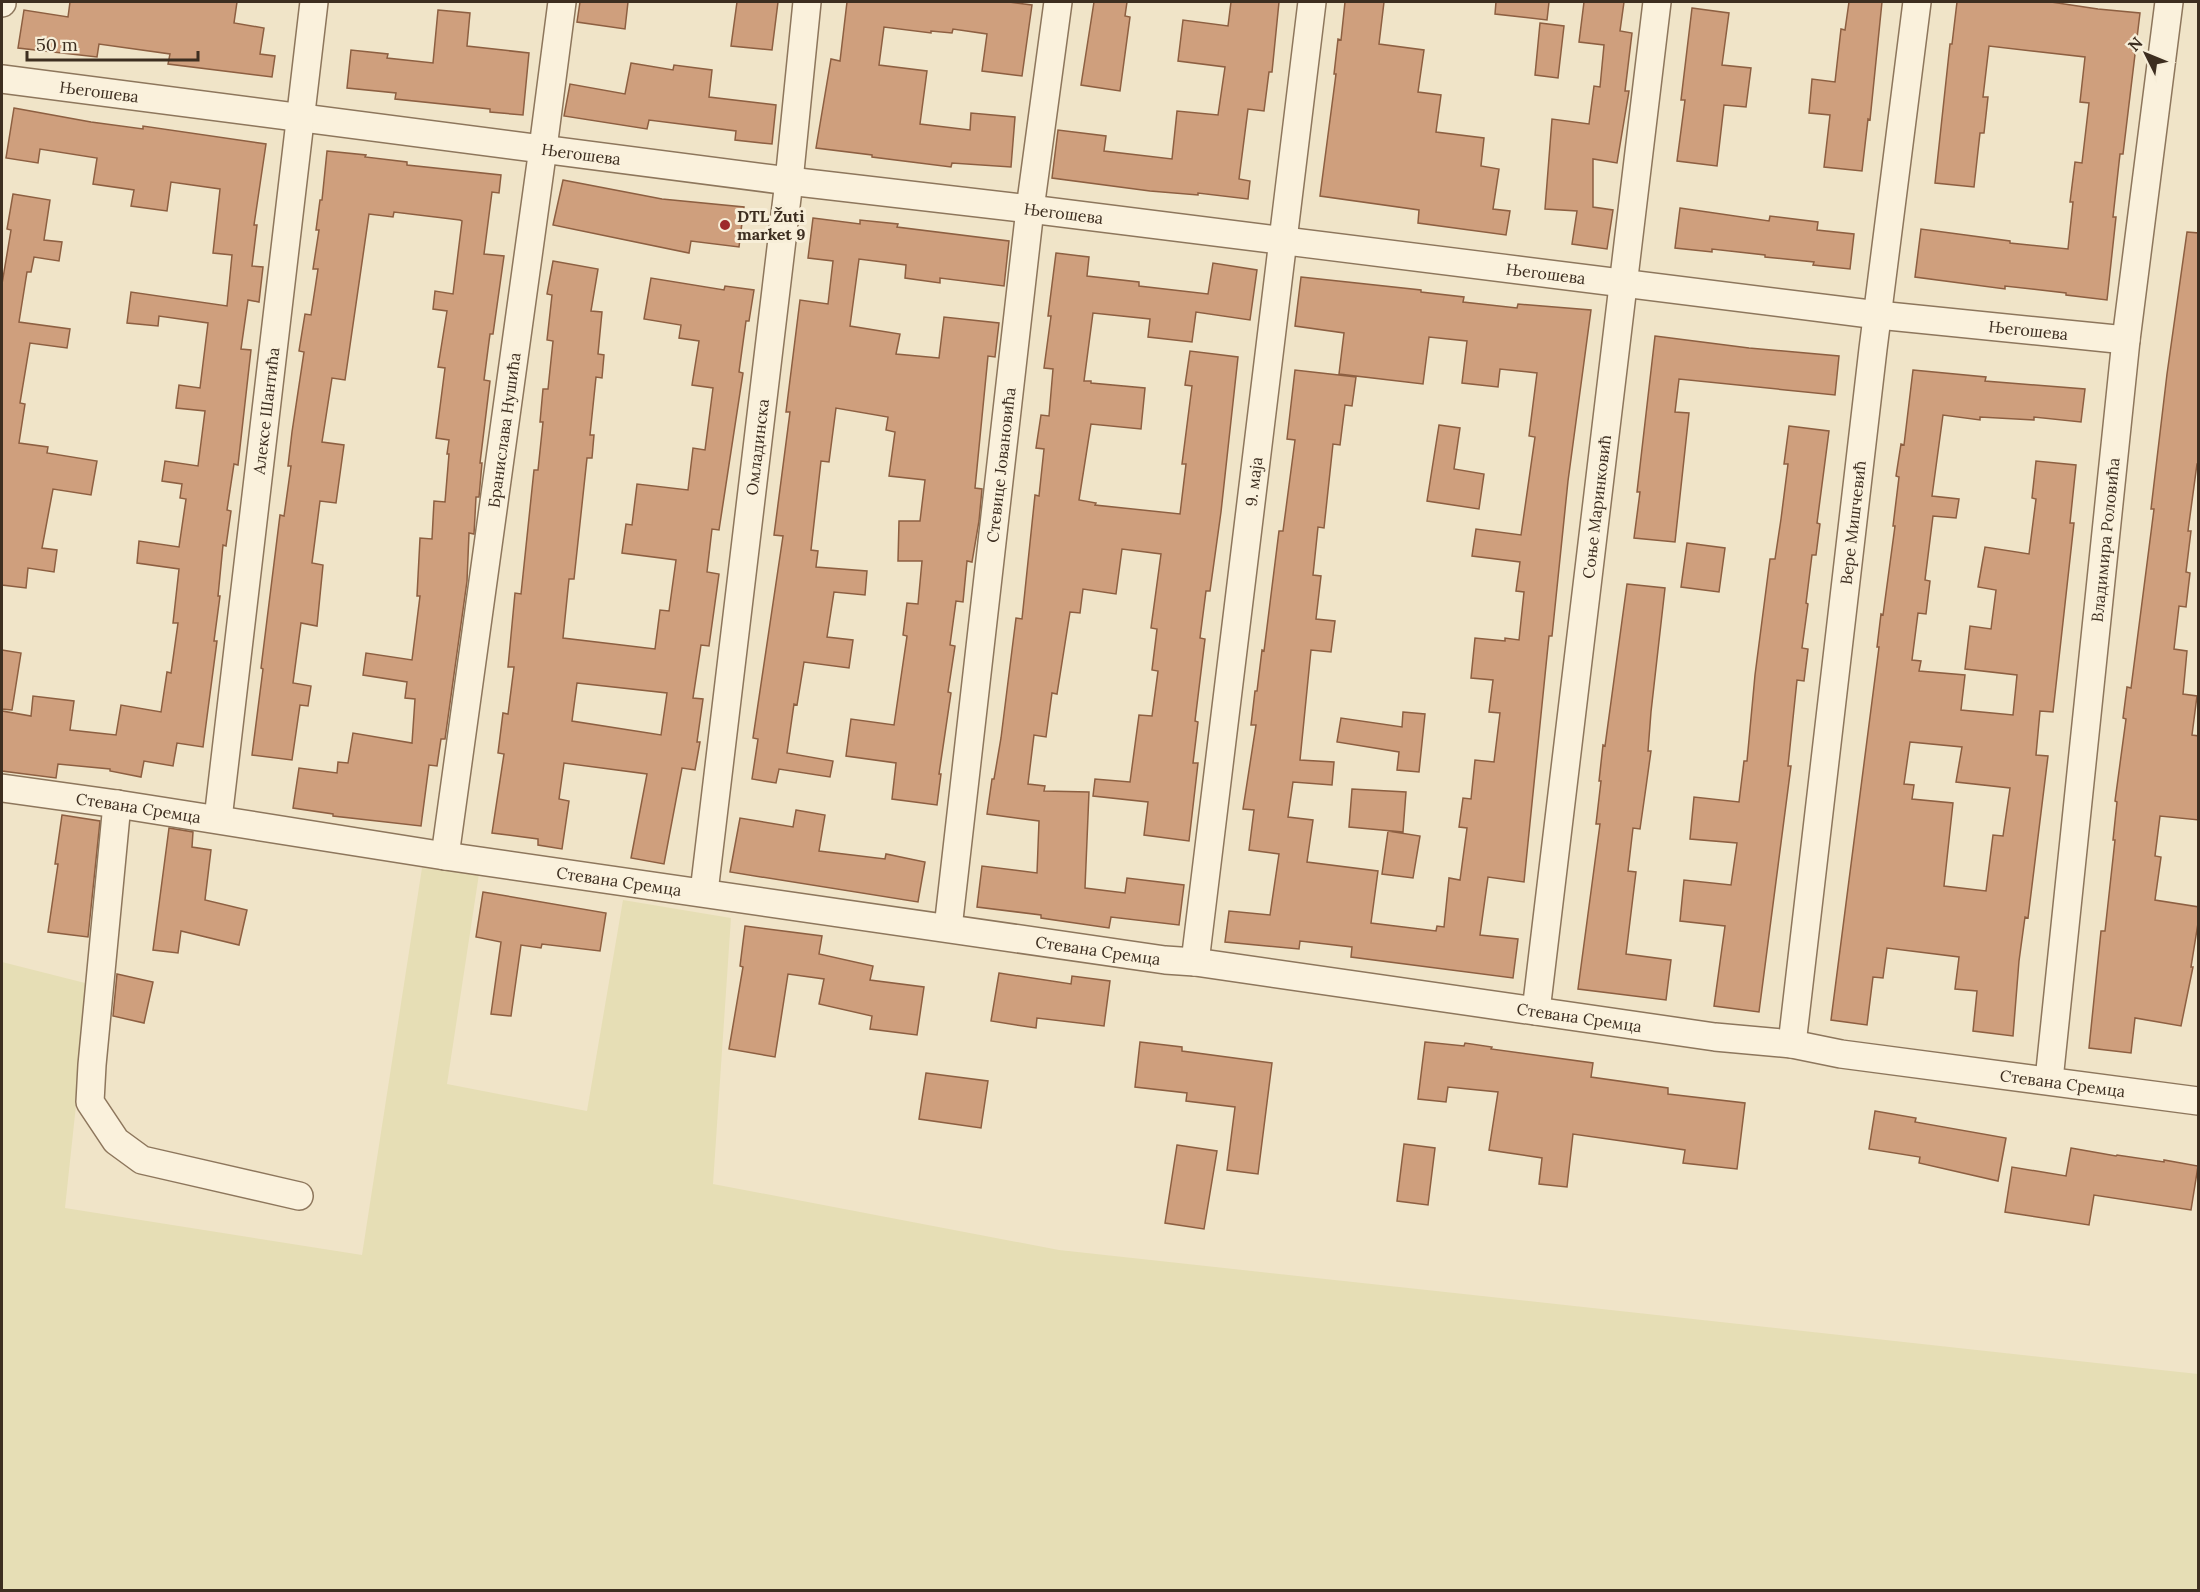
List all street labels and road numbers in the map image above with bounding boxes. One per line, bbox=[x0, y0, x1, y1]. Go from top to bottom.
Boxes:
street label: Његошева bbox=[58, 77, 140, 107]
street label: Његошева bbox=[540, 139, 622, 169]
street label: Његошева bbox=[1023, 198, 1104, 228]
street label: Његошева bbox=[1505, 259, 1587, 288]
street label: Његошева bbox=[1988, 316, 2069, 344]
street label: Алексе Шантића bbox=[248, 346, 283, 477]
street label: Бранислава Нушића bbox=[483, 351, 525, 509]
street label: Стевице Јовановића bbox=[982, 386, 1020, 544]
street label: Омладинска bbox=[741, 398, 773, 497]
street label: Соње Маринковић bbox=[1578, 433, 1615, 580]
street label: 9. маја bbox=[1241, 456, 1266, 507]
street label: Владимира Роловића bbox=[2087, 457, 2124, 623]
street label: Вере Мишчевић bbox=[1836, 459, 1870, 586]
street label: Стевана Сремца bbox=[75, 788, 202, 827]
street label: Стевана Сремца bbox=[555, 862, 683, 900]
street label: Стевана Сремца bbox=[1034, 931, 1162, 969]
street label: Стевана Сремца bbox=[1515, 999, 1643, 1036]
street label: Стевана Сремца bbox=[1999, 1065, 2126, 1101]

